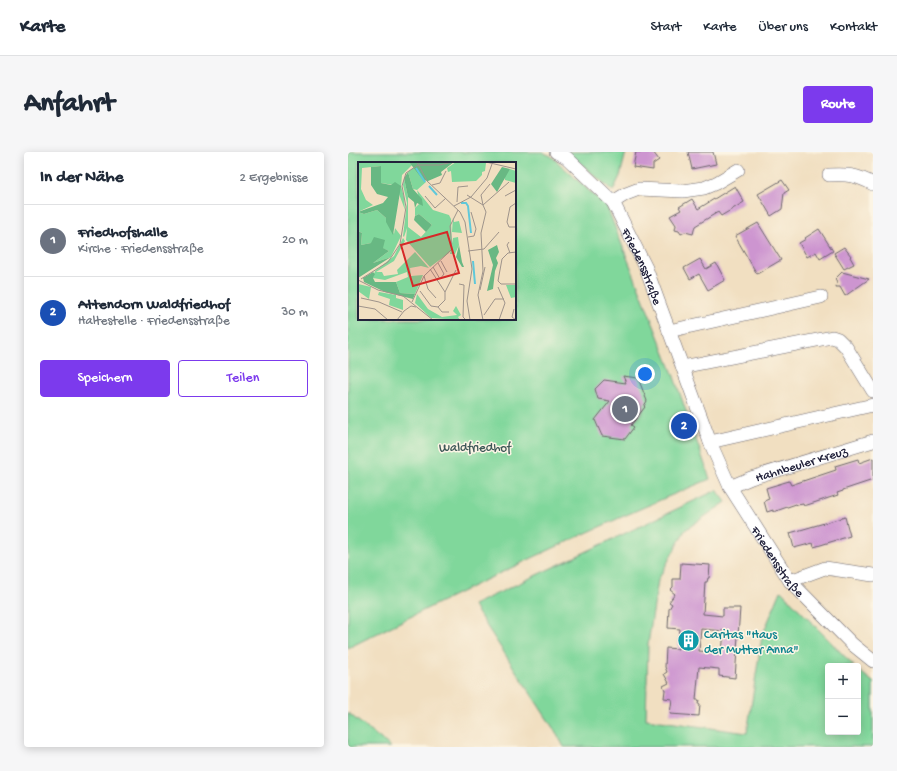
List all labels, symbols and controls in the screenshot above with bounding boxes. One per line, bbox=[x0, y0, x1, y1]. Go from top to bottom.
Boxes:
text: Karte bbox=[20, 16, 65, 39]
text: Start bbox=[651, 19, 681, 36]
text: Karte bbox=[703, 19, 737, 36]
text: Über uns bbox=[759, 19, 808, 36]
text: Kontakt bbox=[830, 19, 877, 36]
button: Route bbox=[803, 86, 873, 123]
text: Anfahrt bbox=[24, 88, 114, 121]
inset map bbox=[358, 162, 516, 320]
text: In der Nähe bbox=[40, 168, 123, 188]
text: 2 Ergebnisse bbox=[240, 171, 308, 186]
text: Friedhofshalle bbox=[78, 224, 167, 242]
street label: Friedensstraße bbox=[617, 225, 664, 308]
text: 1 bbox=[50, 233, 56, 248]
text: 20 m bbox=[282, 233, 308, 248]
text: Kirche · Friedensstraße bbox=[78, 242, 204, 257]
text: Attendorn Waldfriedhof bbox=[78, 296, 230, 314]
text: 2 bbox=[50, 305, 56, 320]
text: 30 m bbox=[282, 305, 308, 320]
text: Haltestelle · Friedensstraße bbox=[78, 314, 230, 329]
button: Speichern bbox=[40, 360, 170, 397]
button: Teilen bbox=[178, 360, 308, 397]
your location bbox=[635, 364, 655, 384]
pin: 1 bbox=[612, 394, 638, 424]
pin: 2 bbox=[671, 411, 697, 441]
park label: Waldfriedhof bbox=[439, 441, 512, 456]
street label: Hahnbeuler Kreuz bbox=[754, 444, 851, 486]
street label: Friedensstraße bbox=[746, 523, 807, 601]
building icon: Caritas "Haus der Mutter Anna" bbox=[676, 627, 702, 653]
place label: Caritas "Haus der Mutter Anna" bbox=[704, 628, 799, 658]
map controls bbox=[825, 663, 861, 735]
button: + bbox=[825, 663, 861, 699]
button: − bbox=[825, 699, 861, 735]

